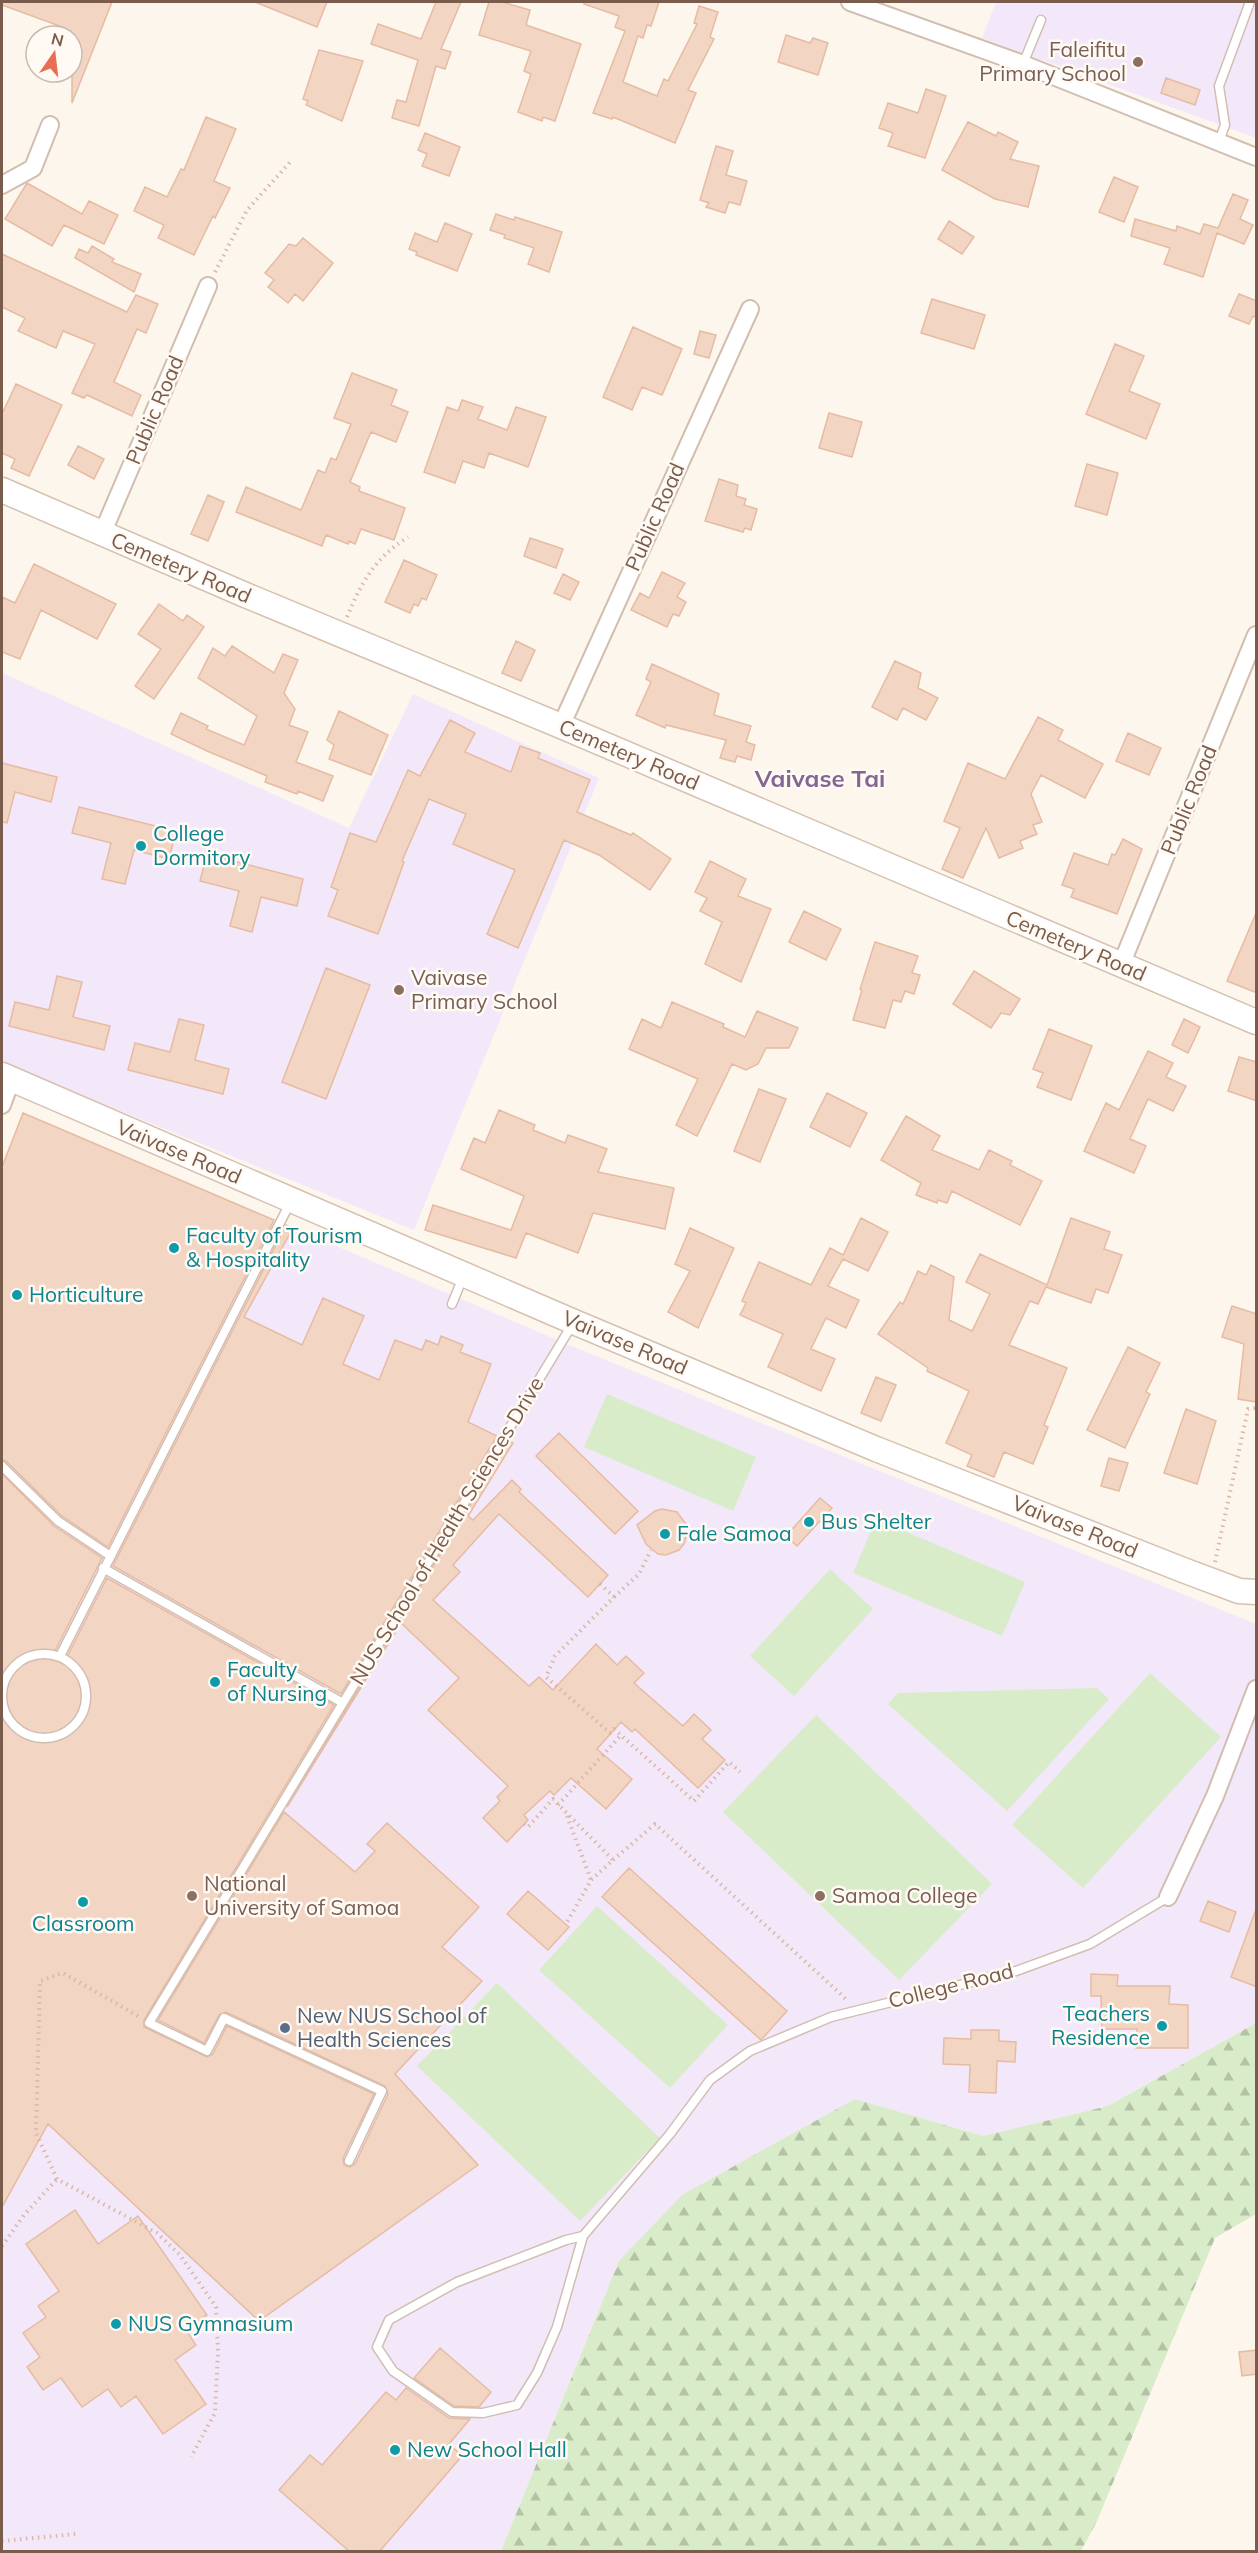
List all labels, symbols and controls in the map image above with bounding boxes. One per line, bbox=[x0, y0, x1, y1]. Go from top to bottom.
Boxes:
north arrow bbox=[24, 24, 84, 84]
text: N bbox=[49, 28, 66, 51]
place label: Faleifitu Primary School bbox=[979, 36, 1126, 86]
marker: Faleifitu Primary School bbox=[1131, 55, 1145, 69]
street label: Public Road bbox=[120, 351, 189, 468]
street label: Public Road bbox=[619, 458, 689, 575]
street label: Cemetery Road bbox=[107, 526, 255, 608]
street label: Cemetery Road bbox=[555, 713, 703, 795]
street label: Public Road bbox=[1154, 741, 1222, 858]
district label: Vaivase Tai bbox=[754, 763, 885, 793]
place label: College Dormitory bbox=[153, 820, 250, 870]
marker: College Dormitory bbox=[134, 839, 148, 853]
street label: Cemetery Road bbox=[1002, 904, 1150, 986]
place label: Vaivase Primary School bbox=[411, 964, 558, 1014]
marker: Vaivase Primary School bbox=[392, 983, 406, 997]
street label: Vaivase Road bbox=[113, 1113, 246, 1189]
place label: Faculty of Tourism & Hospitality bbox=[186, 1222, 363, 1272]
marker: Faculty of Tourism & Hospitality bbox=[167, 1241, 181, 1255]
place label: Horticulture bbox=[29, 1281, 144, 1307]
marker: Horticulture bbox=[10, 1288, 24, 1302]
street label: Vaivase Road bbox=[559, 1304, 692, 1380]
street label: NUS School of Health Sciences Drive bbox=[344, 1372, 549, 1689]
street label: Vaivase Road bbox=[1009, 1489, 1142, 1563]
place label: Bus Shelter bbox=[821, 1508, 932, 1534]
marker: Bus Shelter bbox=[802, 1515, 816, 1529]
place label: Fale Samoa bbox=[677, 1520, 792, 1546]
marker: Fale Samoa bbox=[658, 1527, 672, 1541]
place label: Faculty of Nursing bbox=[227, 1656, 327, 1706]
marker: Faculty of Nursing bbox=[208, 1675, 222, 1689]
place label: National University of Samoa bbox=[204, 1870, 399, 1920]
place label: Samoa College bbox=[832, 1882, 977, 1908]
marker: National University of Samoa bbox=[185, 1889, 199, 1903]
marker: Samoa College bbox=[813, 1889, 827, 1903]
marker: Classroom bbox=[76, 1895, 90, 1909]
place label: Classroom bbox=[32, 1910, 134, 1936]
street label: College Road bbox=[885, 1957, 1016, 2013]
place label: Teachers Residence bbox=[1051, 2000, 1150, 2050]
place label: New NUS School of Health Sciences bbox=[297, 2002, 487, 2052]
marker: Teachers Residence bbox=[1155, 2019, 1169, 2033]
marker: New NUS School of Health Sciences bbox=[278, 2021, 292, 2035]
place label: NUS Gymnasium bbox=[128, 2310, 293, 2336]
marker: NUS Gymnasium bbox=[109, 2317, 123, 2331]
place label: New School Hall bbox=[407, 2436, 567, 2462]
marker: New School Hall bbox=[388, 2443, 402, 2457]

